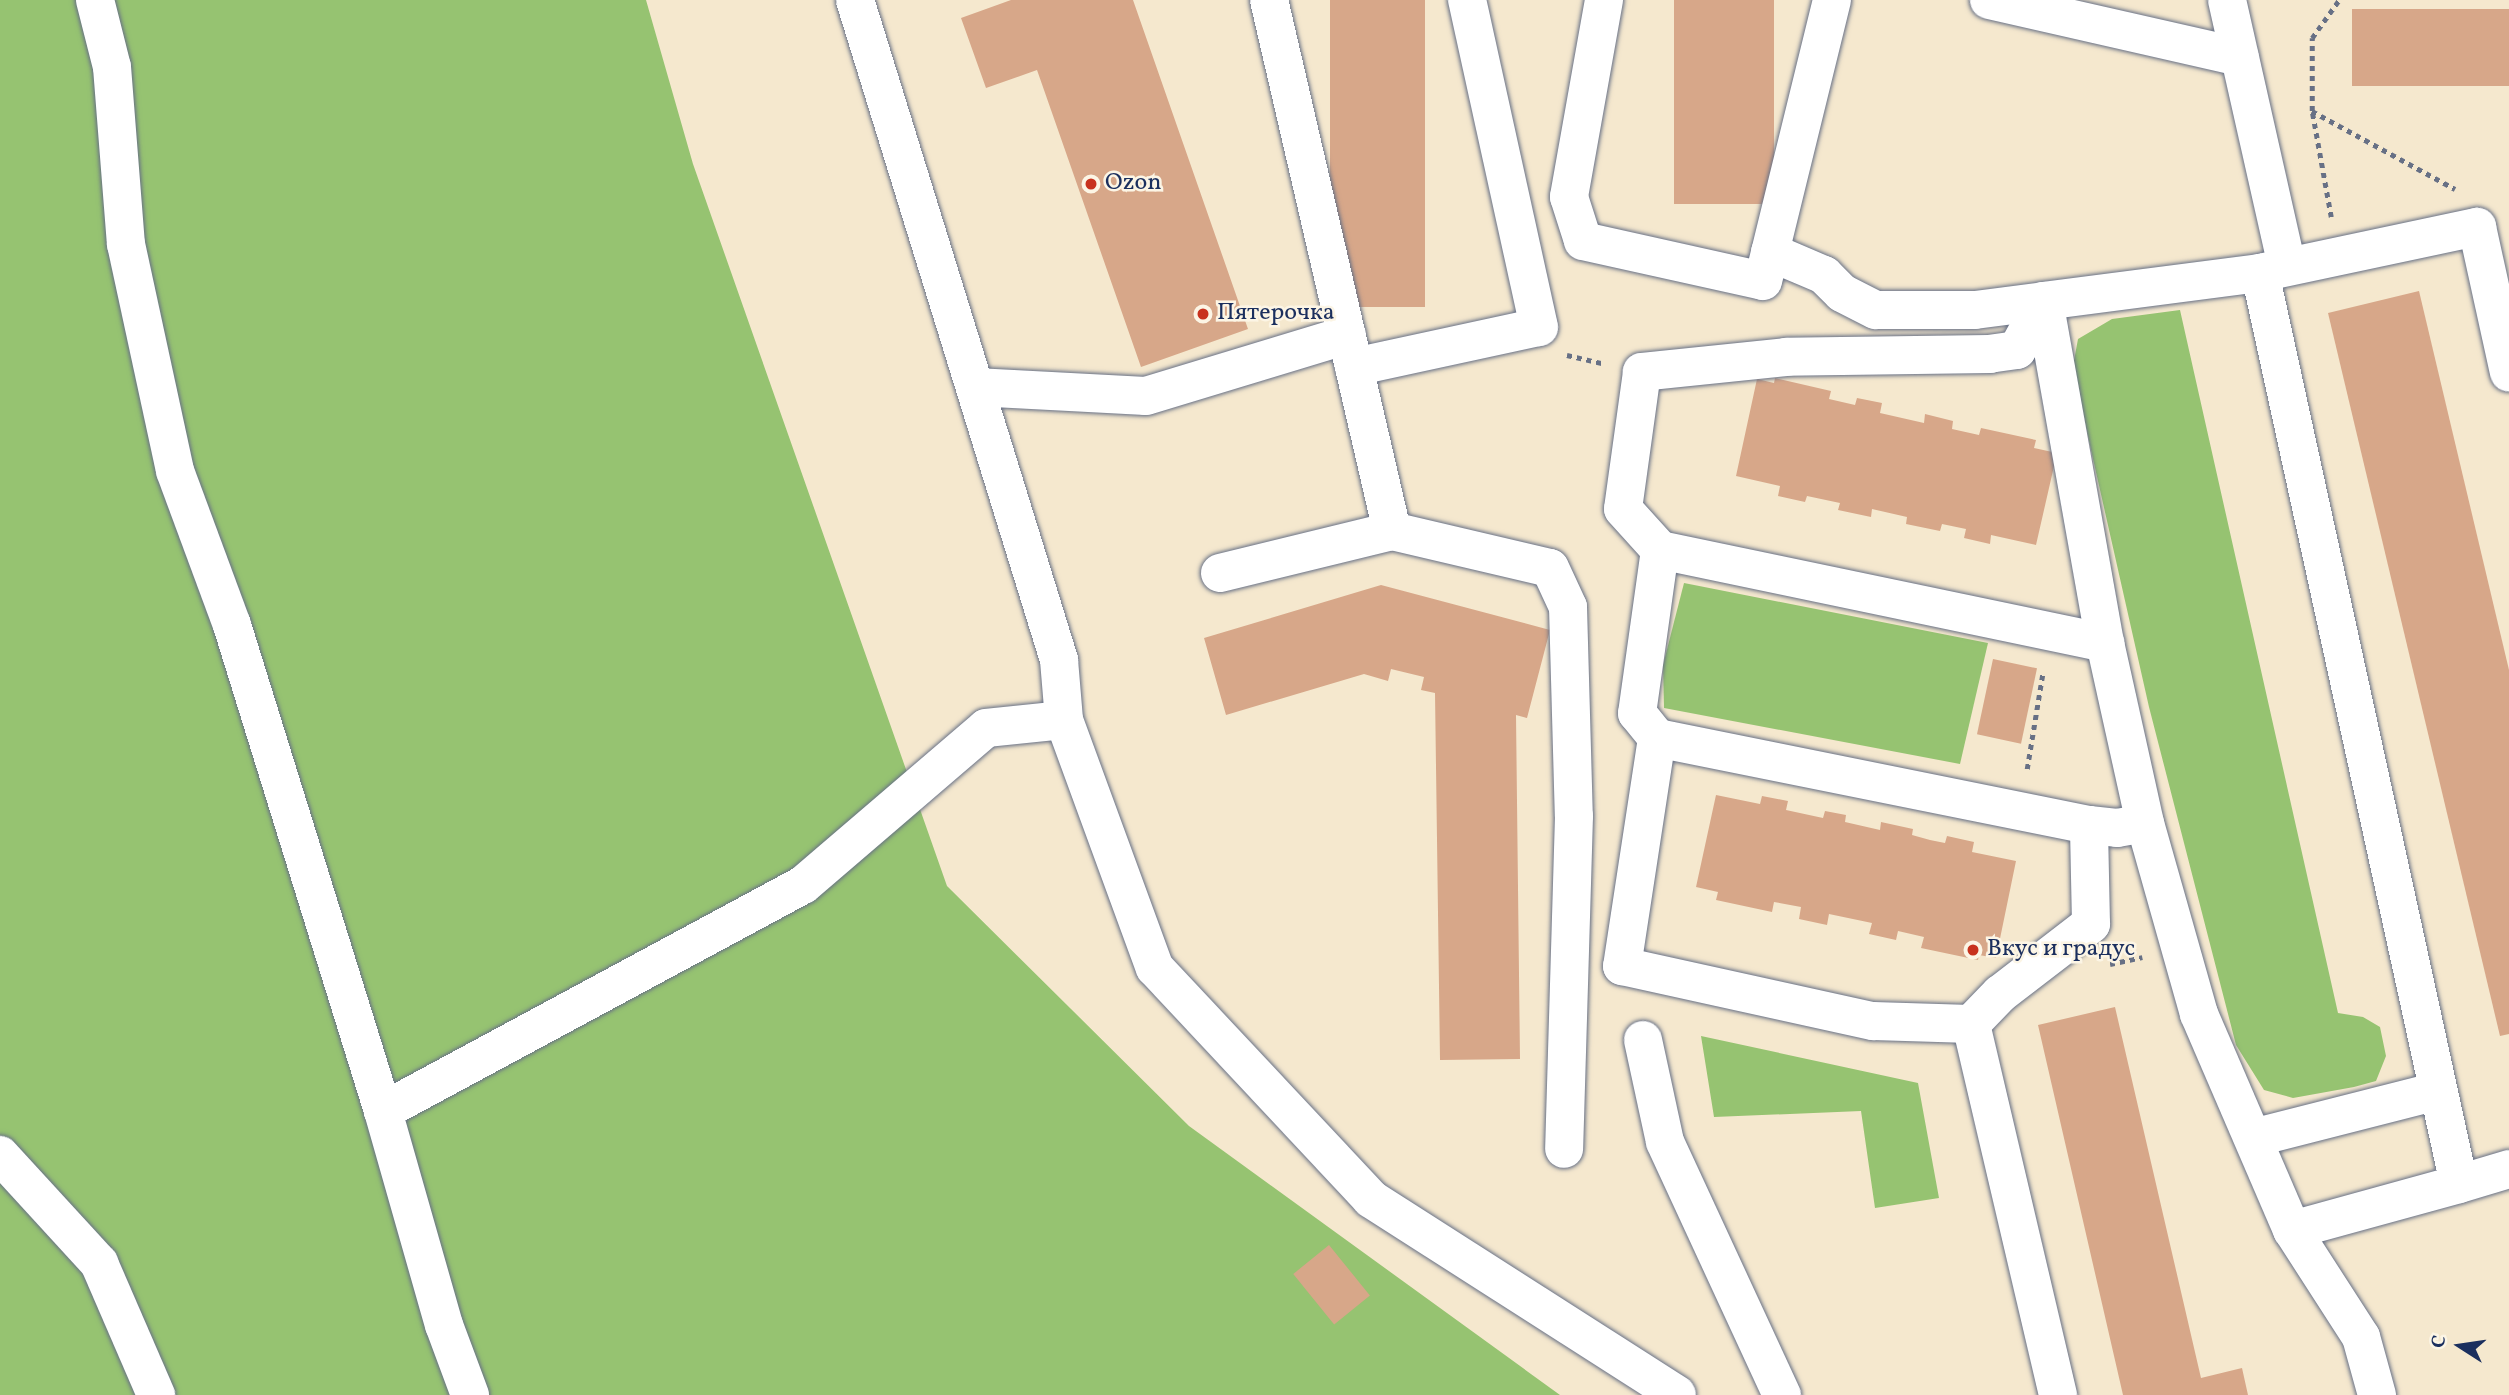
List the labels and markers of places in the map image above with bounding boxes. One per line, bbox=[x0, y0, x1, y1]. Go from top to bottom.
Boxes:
place label: Ozon bbox=[1105, 170, 1162, 198]
marker: Ozon bbox=[1083, 176, 1099, 192]
place label: Пятерочка bbox=[1217, 300, 1335, 328]
marker: Пятерочка bbox=[1195, 306, 1211, 322]
place label: Вкус и градус bbox=[1987, 936, 2135, 964]
marker: Вкус и градус bbox=[1965, 942, 1981, 958]

